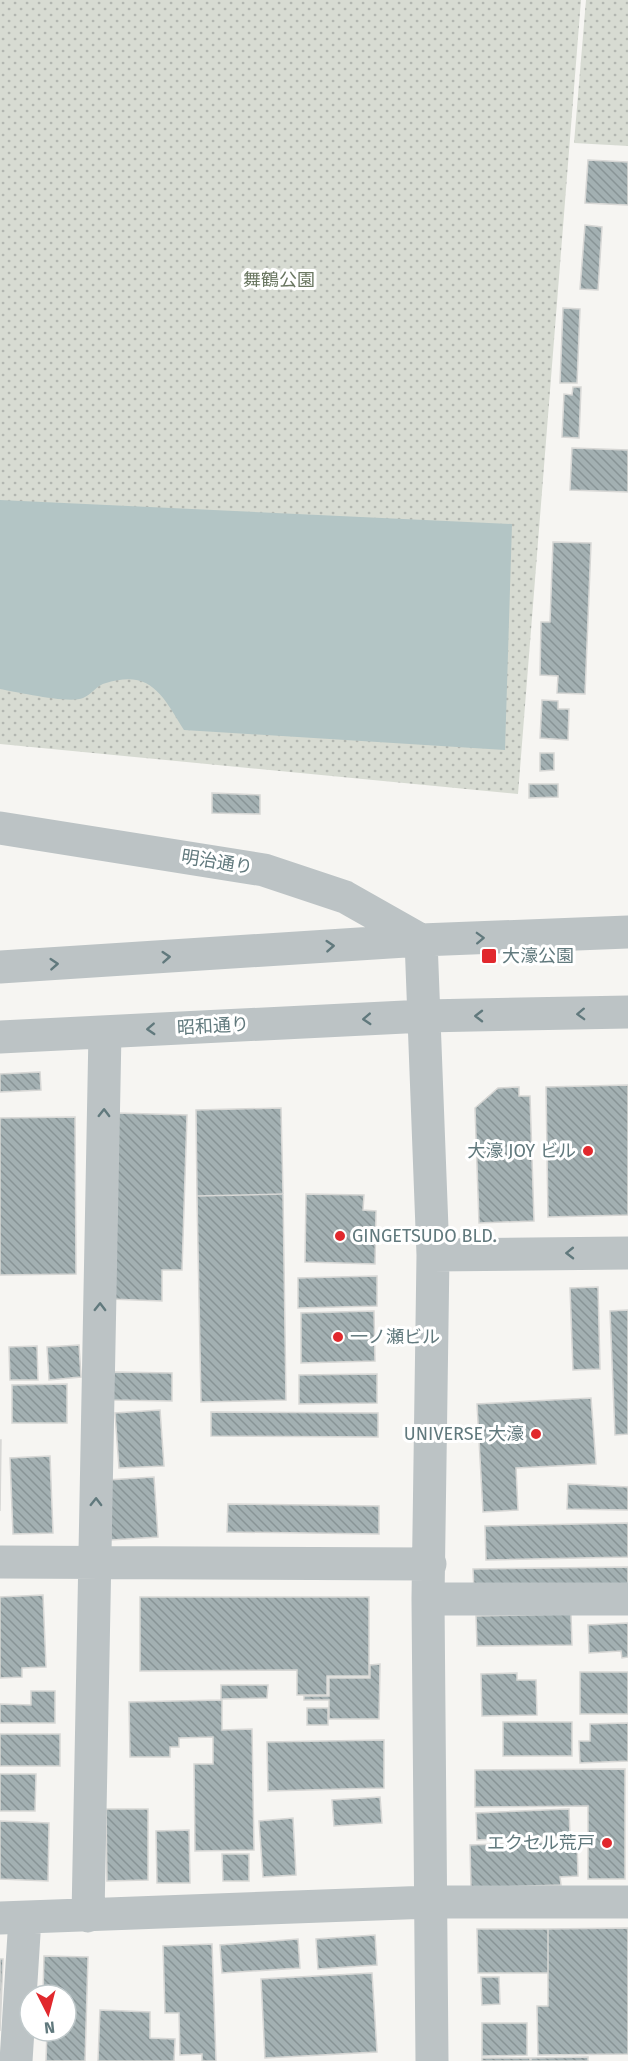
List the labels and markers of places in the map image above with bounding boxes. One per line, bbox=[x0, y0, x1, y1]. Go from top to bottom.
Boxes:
place label: 大濠公園 bbox=[502, 945, 574, 967]
marker: 大濠公園 bbox=[480, 947, 498, 965]
place label: 大濠 JOY ビル bbox=[467, 1140, 576, 1162]
marker: 大濠 JOY ビル bbox=[581, 1144, 595, 1158]
place label: GINGETSUDO BLD. bbox=[352, 1225, 497, 1247]
marker: GINGETSUDO BLD. bbox=[333, 1229, 347, 1243]
place label: 一ノ瀬ビル bbox=[350, 1326, 440, 1348]
marker: 一ノ瀬ビル bbox=[331, 1330, 345, 1344]
place label: UNIVERSE 大濠 bbox=[404, 1423, 524, 1445]
marker: UNIVERSE 大濠 bbox=[529, 1427, 543, 1441]
place label: エクセル荒戸 bbox=[487, 1832, 595, 1854]
marker: エクセル荒戸 bbox=[600, 1836, 614, 1850]

